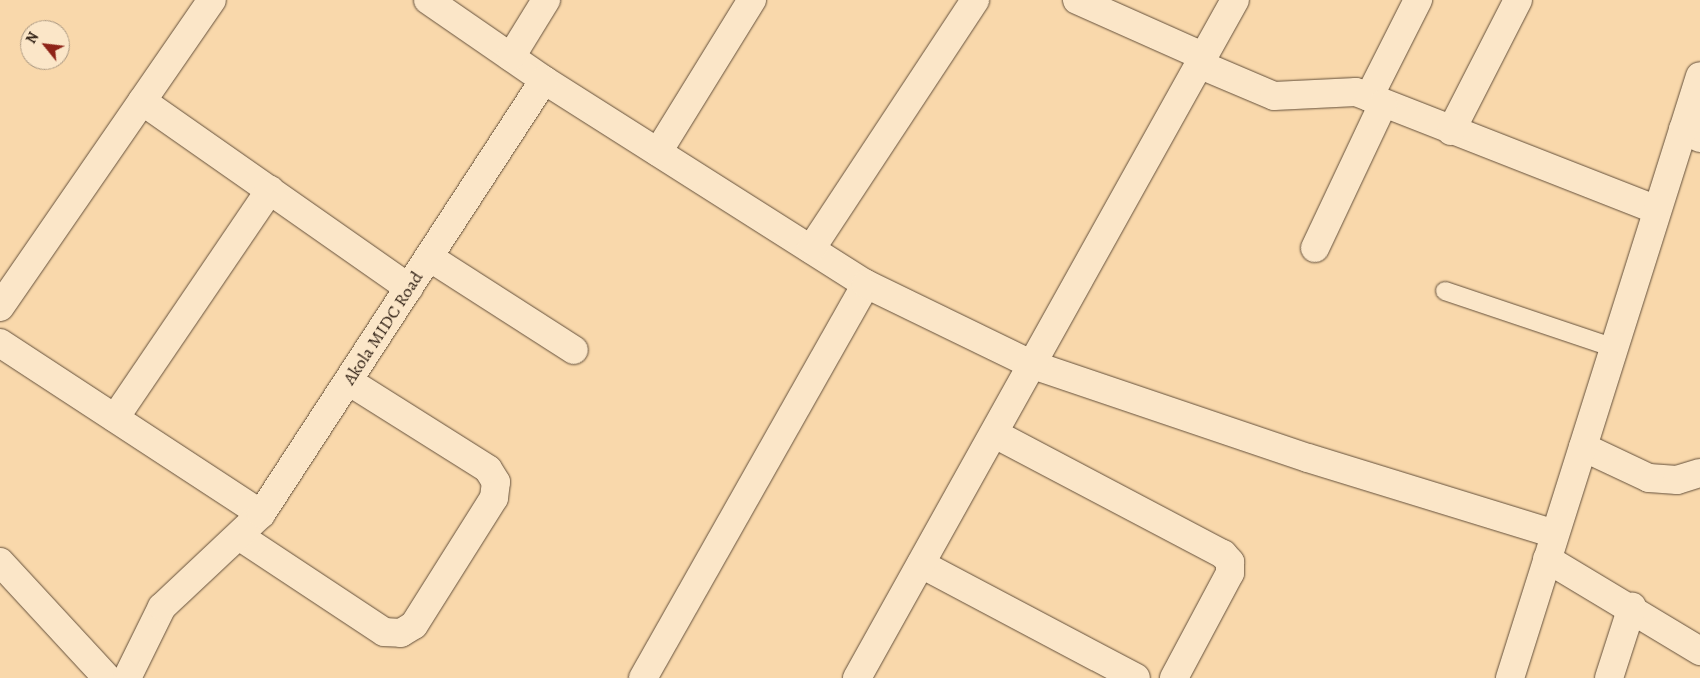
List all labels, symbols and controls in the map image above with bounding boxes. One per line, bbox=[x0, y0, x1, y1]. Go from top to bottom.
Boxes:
north arrow bbox=[20, 20, 70, 70]
text: N bbox=[22, 29, 43, 47]
street label: Akola MIDC Road bbox=[338, 267, 428, 389]

